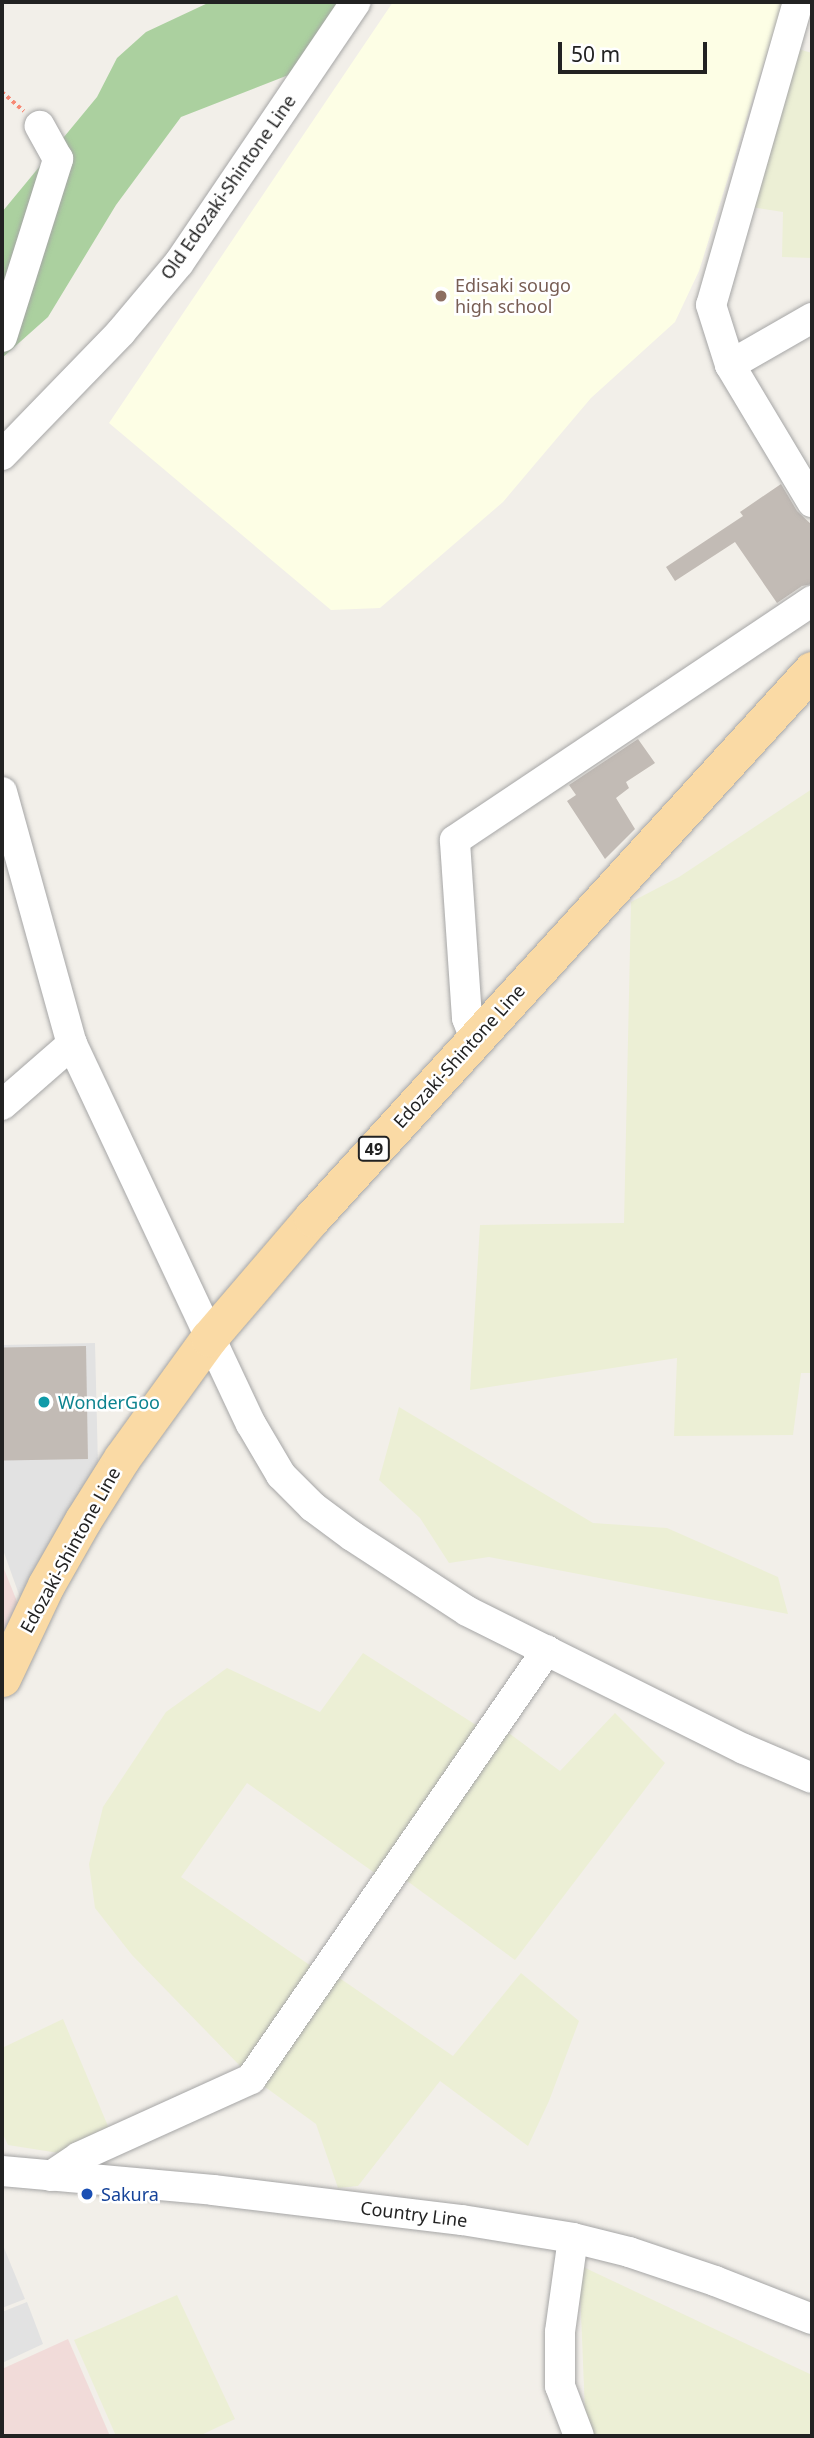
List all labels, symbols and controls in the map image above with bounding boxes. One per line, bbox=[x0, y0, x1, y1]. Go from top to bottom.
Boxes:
scale bar bbox=[562, 28, 711, 72]
text: 50 m bbox=[571, 40, 620, 68]
street label: Old Edozaki-Shintone Line bbox=[156, 91, 300, 283]
place label: Edisaki sougo high school bbox=[455, 275, 571, 318]
marker: Edisaki sougo high school bbox=[433, 288, 449, 304]
street label: Edozaki-Shintone Line bbox=[389, 980, 529, 1132]
road number: 49 bbox=[356, 1136, 392, 1162]
place label: WonderGoo bbox=[58, 1391, 160, 1413]
marker: WonderGoo bbox=[36, 1394, 52, 1410]
street label: Edozaki-Shintone Line bbox=[15, 1463, 125, 1637]
place label: Sakura bbox=[101, 2183, 159, 2205]
marker: Sakura bbox=[79, 2186, 95, 2202]
street label: Country Line bbox=[359, 2197, 469, 2231]

